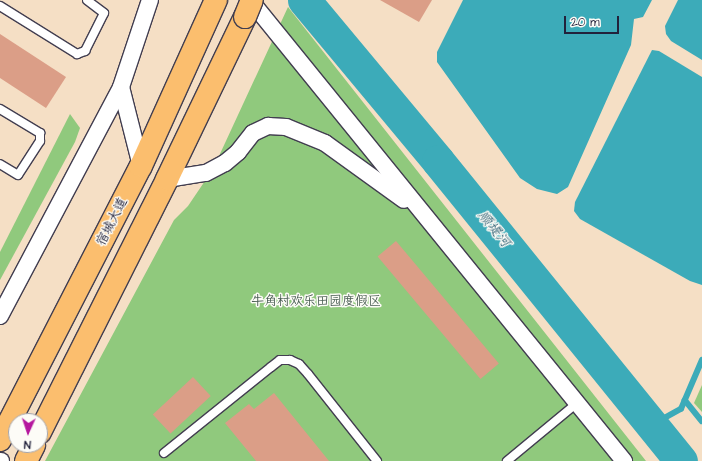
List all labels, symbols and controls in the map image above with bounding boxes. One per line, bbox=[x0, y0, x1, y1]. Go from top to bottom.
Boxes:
scale bar bbox=[566, 8, 621, 34]
text: 20 m bbox=[571, 14, 600, 31]
street label: 宿城大道 bbox=[93, 195, 131, 249]
water label: 顺堤河 bbox=[474, 207, 514, 251]
park label: 牛角村欢乐田园度假区 bbox=[251, 293, 381, 309]
north arrow bbox=[8, 413, 48, 453]
text: N bbox=[24, 437, 31, 452]

